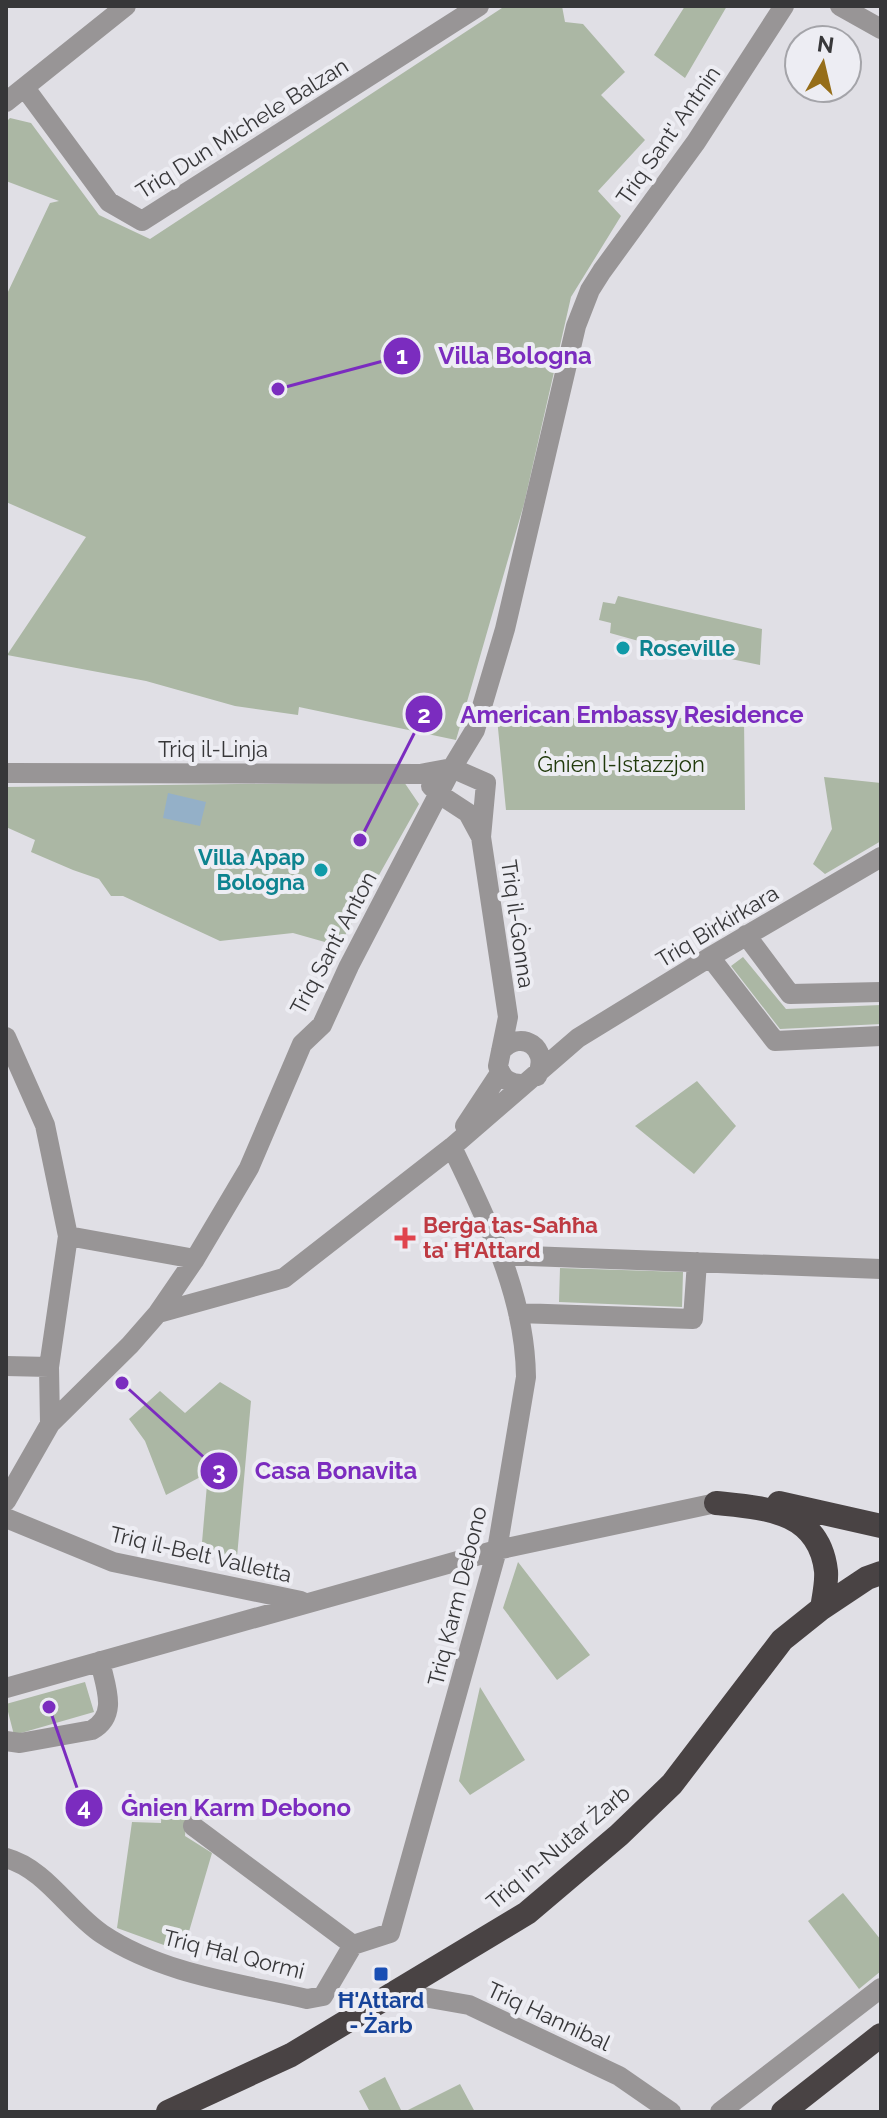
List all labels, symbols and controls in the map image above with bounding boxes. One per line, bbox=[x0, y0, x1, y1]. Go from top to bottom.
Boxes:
north arrow bbox=[783, 24, 863, 104]
text: N bbox=[816, 30, 836, 58]
street label: Triq Dun Michele Balzan bbox=[131, 52, 353, 204]
street label: Triq Sant' Antnin bbox=[611, 61, 725, 209]
callout: Villa Bologna bbox=[382, 332, 607, 380]
text: 1 bbox=[396, 341, 408, 370]
text: Villa Bologna bbox=[438, 341, 592, 370]
place label: Roseville bbox=[639, 635, 735, 661]
marker: Roseville bbox=[614, 639, 632, 657]
callout: American Embassy Residence bbox=[404, 690, 820, 738]
text: 2 bbox=[417, 700, 431, 729]
text: American Embassy Residence bbox=[460, 700, 804, 729]
street label: Triq il-Linja bbox=[158, 736, 268, 762]
park label: Ġnien l-Istazzjon bbox=[537, 751, 705, 777]
place label: Villa Apap Bologna bbox=[198, 844, 305, 895]
street label: Triq il-Ġonna bbox=[496, 858, 540, 990]
marker: Villa Apap Bologna bbox=[312, 861, 330, 879]
street label: Triq Sant' Anton bbox=[284, 867, 382, 1019]
street label: Triq Birkirkara bbox=[651, 879, 783, 973]
place label: Berġa tas-Saħħa ta' Ħ'Attard bbox=[423, 1212, 598, 1263]
marker: Berġa tas-Saħħa ta' Ħ'Attard bbox=[394, 1227, 416, 1249]
callout: Casa Bonavita bbox=[199, 1447, 433, 1495]
text: 3 bbox=[212, 1456, 226, 1485]
text: Casa Bonavita bbox=[255, 1456, 418, 1485]
street label: Triq Karm Debono bbox=[422, 1504, 492, 1688]
street label: Triq il-Belt Valletta bbox=[108, 1520, 294, 1588]
street label: Triq in-Nutar Żarb bbox=[481, 1779, 635, 1915]
callout: Ġnien Karm Debono bbox=[64, 1784, 367, 1832]
text: 4 bbox=[77, 1793, 91, 1822]
text: Ġnien Karm Debono bbox=[121, 1793, 351, 1822]
street label: Triq Ħal Qormi bbox=[161, 1924, 307, 1984]
marker: Ħ'Attard - Żarb bbox=[372, 1965, 390, 1983]
street label: Triq Hannibal bbox=[483, 1976, 615, 2056]
place label: Ħ'Attard - Żarb bbox=[338, 1987, 424, 2038]

